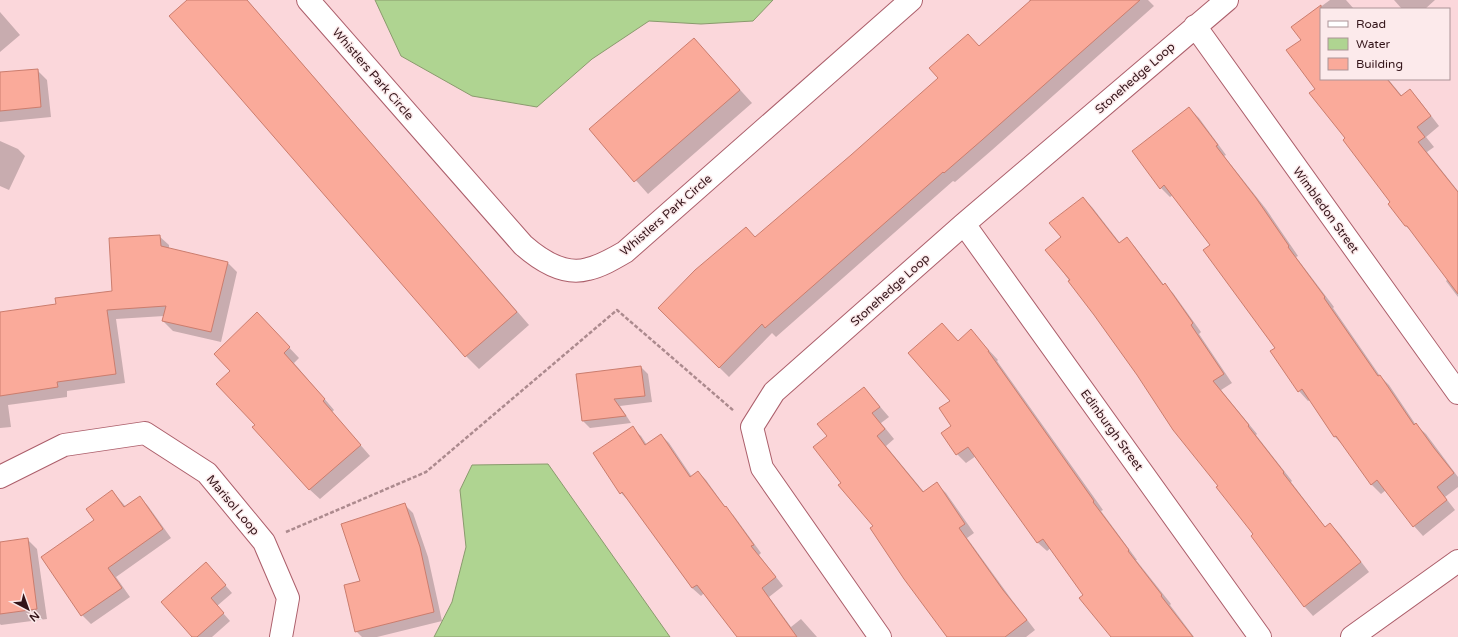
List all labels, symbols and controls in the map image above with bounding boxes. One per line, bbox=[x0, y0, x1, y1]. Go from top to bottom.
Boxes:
legend bbox=[1320, 8, 1450, 80]
text: Road bbox=[1356, 17, 1386, 31]
street label: Whistlers Park Circle bbox=[329, 25, 417, 123]
text: Water bbox=[1356, 37, 1391, 51]
street label: Stonehedge Loop bbox=[1092, 39, 1178, 117]
text: Building bbox=[1356, 57, 1403, 71]
street label: Wimbledon Street bbox=[1290, 164, 1362, 256]
street label: Whistlers Park Circle bbox=[617, 171, 715, 259]
street label: Stonehedge Loop bbox=[848, 251, 932, 329]
street label: Edinburgh Street bbox=[1078, 387, 1146, 474]
street label: Marisol Loop bbox=[204, 472, 262, 538]
north arrow bbox=[8, 589, 48, 629]
text: N bbox=[27, 608, 42, 624]

